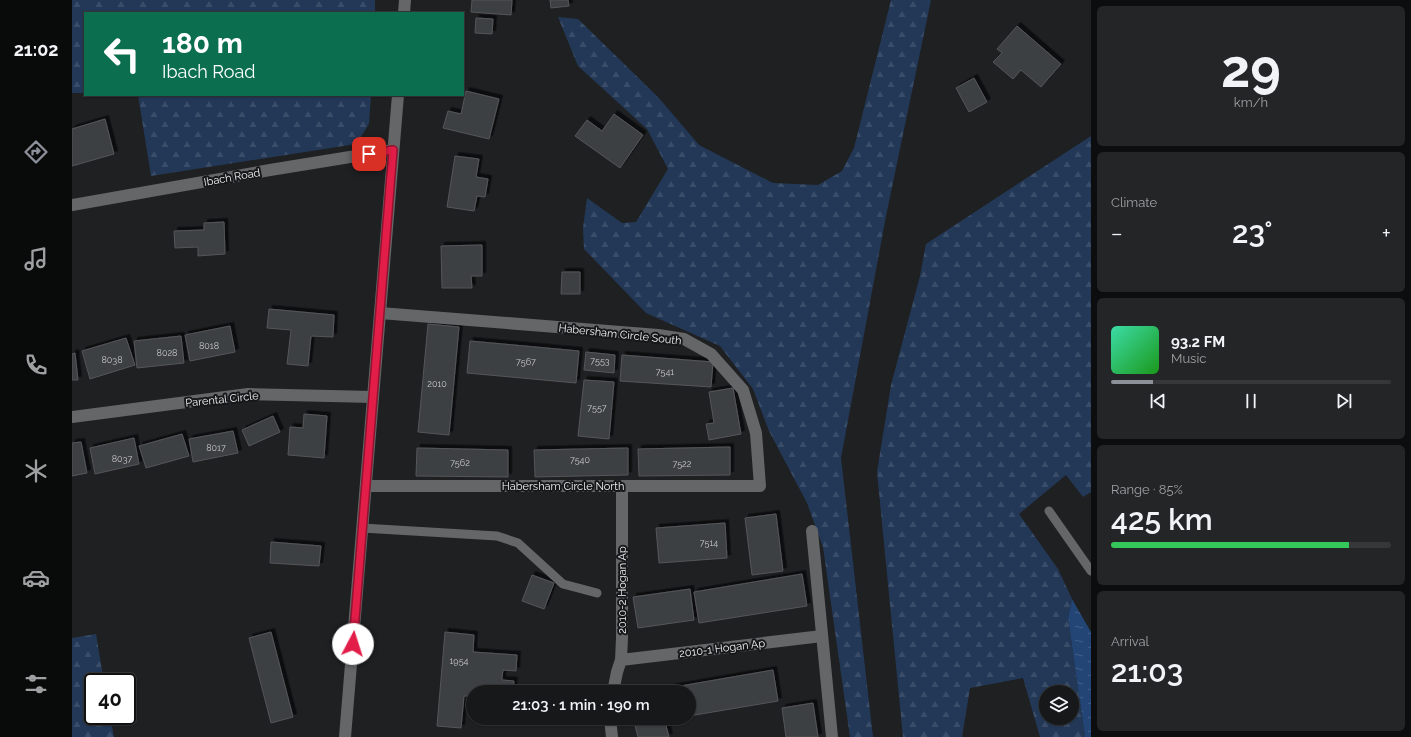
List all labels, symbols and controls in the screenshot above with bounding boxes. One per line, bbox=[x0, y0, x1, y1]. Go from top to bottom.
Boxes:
text: 180 m bbox=[162, 27, 243, 60]
icon: left bbox=[96, 28, 148, 80]
text: 29 bbox=[1221, 38, 1281, 99]
text: 21:02 bbox=[14, 39, 58, 60]
text: Ibach Road bbox=[162, 61, 256, 82]
text: km/h bbox=[1234, 95, 1268, 110]
pin bbox=[352, 137, 386, 171]
icon: directions bbox=[22, 138, 50, 166]
icon: arrive bbox=[358, 143, 380, 165]
street label: Ibach Road bbox=[203, 166, 262, 189]
text: Climate bbox=[1111, 195, 1157, 210]
text: 23° bbox=[1232, 215, 1273, 250]
text: − bbox=[1111, 220, 1123, 246]
text: + bbox=[1382, 220, 1391, 246]
icon: music bbox=[22, 245, 50, 273]
street label: Habersham Circle South bbox=[558, 322, 682, 347]
text: 93.2 FM bbox=[1171, 333, 1225, 351]
house number: 8018 bbox=[199, 341, 219, 351]
house number: 8028 bbox=[157, 348, 177, 358]
icon: phone bbox=[22, 351, 50, 379]
text: Music bbox=[1171, 351, 1206, 366]
house number: 8038 bbox=[102, 355, 123, 365]
house number: 7553 bbox=[590, 356, 610, 366]
house number: 7567 bbox=[516, 357, 536, 367]
house number: 7541 bbox=[656, 367, 674, 377]
house number: 2010 bbox=[427, 379, 447, 389]
street label: Parental Circle bbox=[185, 389, 260, 410]
icon: previous bbox=[1147, 390, 1169, 412]
icon: pause bbox=[1240, 390, 1262, 412]
icon: next bbox=[1333, 390, 1355, 412]
house number: 7557 bbox=[587, 403, 607, 413]
house number: 8017 bbox=[206, 443, 226, 453]
house number: 8037 bbox=[112, 454, 132, 464]
house number: 7540 bbox=[570, 455, 590, 465]
icon: climate bbox=[22, 457, 50, 485]
house number: 7562 bbox=[450, 458, 470, 468]
house number: 7522 bbox=[673, 459, 692, 469]
street label: Habersham Circle North bbox=[502, 480, 624, 493]
text: Range · 85% bbox=[1111, 482, 1183, 497]
text: 425 km bbox=[1111, 502, 1213, 537]
house number: 7514 bbox=[700, 538, 718, 548]
street label: 2010-2 Hogan Ap bbox=[616, 546, 629, 634]
icon: car bbox=[22, 564, 50, 592]
position arrow bbox=[332, 623, 374, 665]
text: Arrival bbox=[1111, 634, 1149, 649]
street label: 2010-1 Hogan Ap bbox=[678, 637, 766, 660]
text: 21:03 bbox=[1111, 654, 1183, 689]
house number: 1954 bbox=[450, 656, 469, 666]
icon: filters bbox=[22, 670, 50, 698]
speed limit sign: 40 bbox=[84, 673, 136, 725]
map controls bbox=[1039, 685, 1079, 725]
button: layers bbox=[1039, 685, 1079, 725]
text: 21:03 · 1 min · 190 m bbox=[512, 696, 650, 714]

